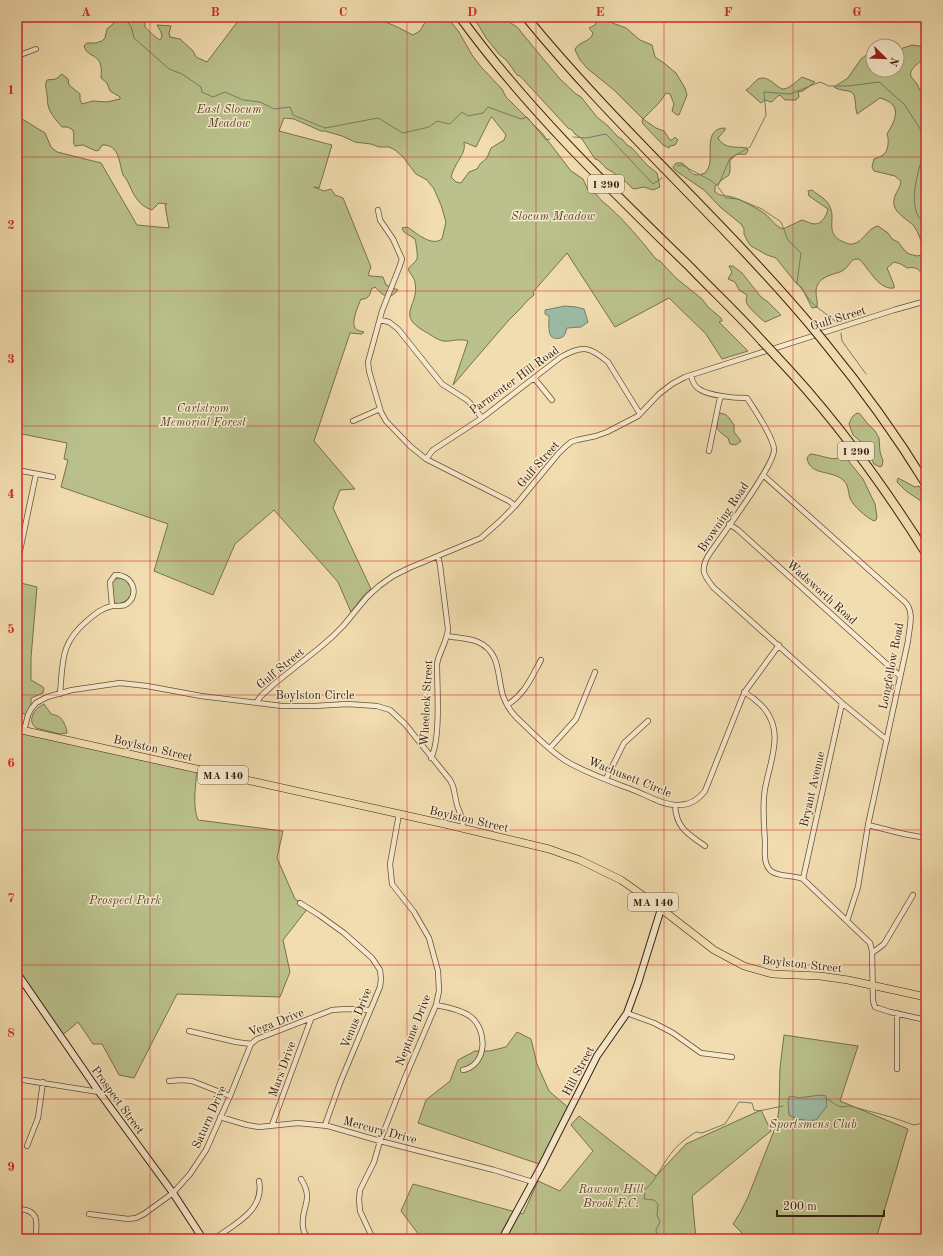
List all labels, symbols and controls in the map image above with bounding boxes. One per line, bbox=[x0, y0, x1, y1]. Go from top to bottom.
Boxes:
text: A bbox=[81, 6, 91, 19]
text: B bbox=[210, 6, 220, 19]
text: C bbox=[339, 6, 347, 19]
text: D bbox=[467, 6, 477, 19]
text: E bbox=[596, 6, 605, 19]
text: F bbox=[724, 6, 733, 19]
text: G bbox=[852, 6, 862, 19]
north arrow bbox=[865, 38, 905, 78]
text: N bbox=[886, 55, 900, 68]
text: 1 bbox=[7, 84, 15, 97]
park label: East Slocum Meadow bbox=[195, 104, 262, 130]
road number: I 290 bbox=[588, 175, 624, 193]
park label: Slocum Meadow bbox=[511, 211, 595, 223]
text: 2 bbox=[7, 219, 15, 232]
street label: Gulf Street bbox=[809, 305, 868, 333]
street label: Parmenter Hill Road bbox=[468, 344, 562, 417]
text: 3 bbox=[7, 353, 15, 366]
park label: Carlstrom Memorial Forest bbox=[159, 403, 246, 429]
street label: Gulf Street bbox=[515, 439, 562, 490]
road number: I 290 bbox=[838, 442, 874, 460]
street label: Browning Road bbox=[696, 481, 751, 555]
text: 4 bbox=[7, 488, 15, 501]
street label: Wadsworth Road bbox=[784, 558, 859, 627]
street label: Longfellow Road bbox=[878, 622, 906, 711]
text: 5 bbox=[7, 623, 15, 636]
street label: Gulf Street bbox=[255, 646, 307, 692]
street label: Wheelock Street bbox=[419, 660, 435, 746]
street label: Boylston Circle bbox=[275, 690, 355, 702]
street label: Boylston Street bbox=[112, 734, 194, 764]
street label: Bryant Avenue bbox=[798, 750, 828, 828]
street label: Wachusett Circle bbox=[586, 756, 673, 800]
text: 6 bbox=[7, 757, 15, 770]
road number: MA 140 bbox=[198, 766, 248, 784]
street label: Boylston Street bbox=[428, 805, 510, 835]
text: 7 bbox=[7, 892, 15, 905]
road number: MA 140 bbox=[628, 893, 678, 911]
park label: Prospect Park bbox=[88, 895, 161, 907]
street label: Boylston Street bbox=[761, 955, 843, 975]
street label: Venus Drive bbox=[339, 986, 375, 1050]
street label: Neptune Drive bbox=[394, 993, 434, 1068]
street label: Vega Drive bbox=[247, 1007, 306, 1039]
text: 8 bbox=[7, 1027, 15, 1040]
street label: Mars Drive bbox=[267, 1039, 299, 1099]
street label: Hill Street bbox=[561, 1045, 597, 1098]
street label: Prospect Street bbox=[89, 1064, 146, 1137]
street label: Saturn Drive bbox=[191, 1084, 229, 1151]
street label: Mercury Drive bbox=[342, 1115, 418, 1147]
park label: Sportsmens Club bbox=[769, 1119, 857, 1131]
text: 9 bbox=[7, 1161, 15, 1174]
park label: Rawson Hill Brook F.C. bbox=[577, 1184, 644, 1210]
scale bar bbox=[777, 1192, 884, 1218]
text: 200 m bbox=[783, 1201, 817, 1213]

